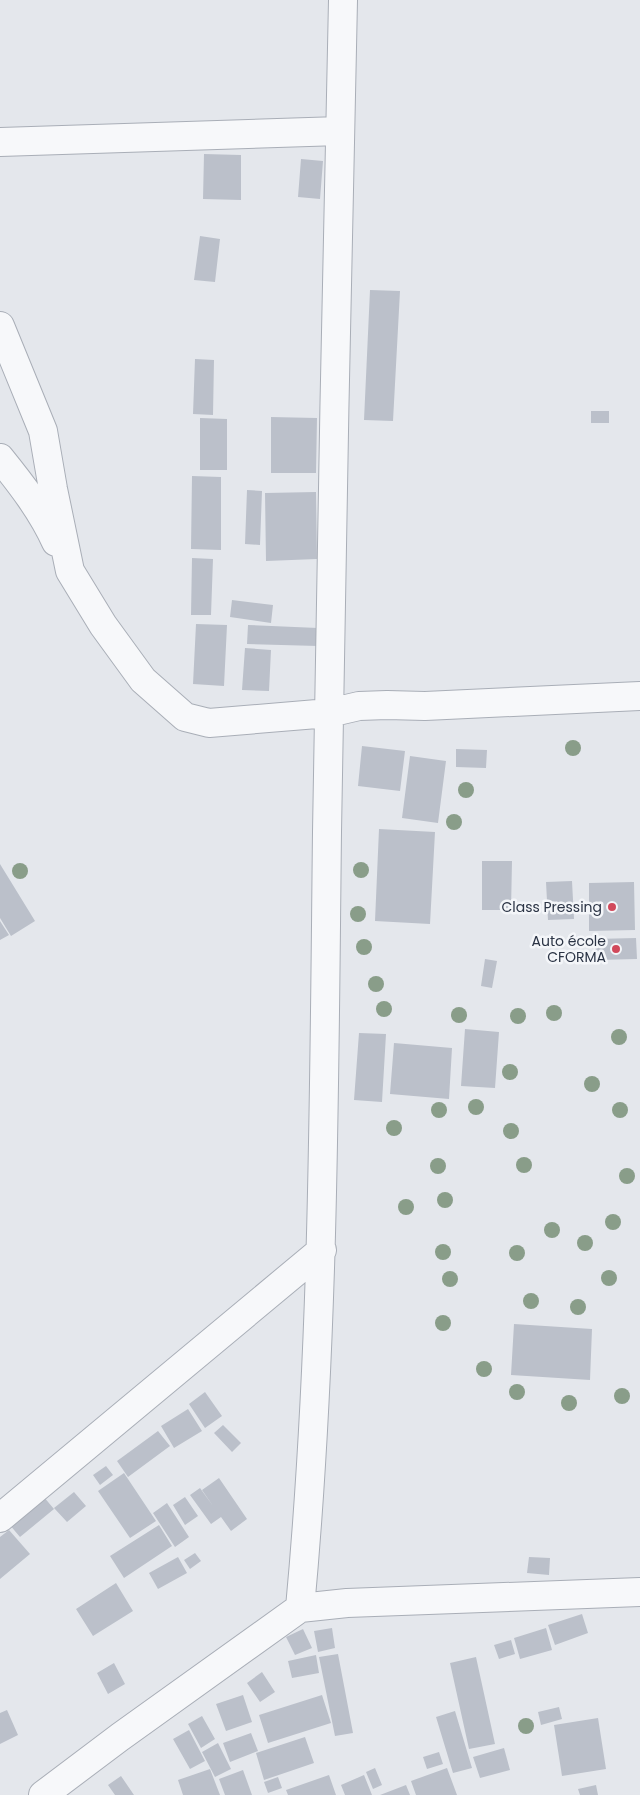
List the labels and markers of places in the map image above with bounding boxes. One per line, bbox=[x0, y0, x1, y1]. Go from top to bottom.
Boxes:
place label: Class Pressing bbox=[501, 897, 602, 917]
marker: Class Pressing bbox=[606, 901, 618, 913]
place label: Auto école CFORMA bbox=[532, 931, 606, 967]
marker: Auto école CFORMA bbox=[610, 943, 622, 955]

